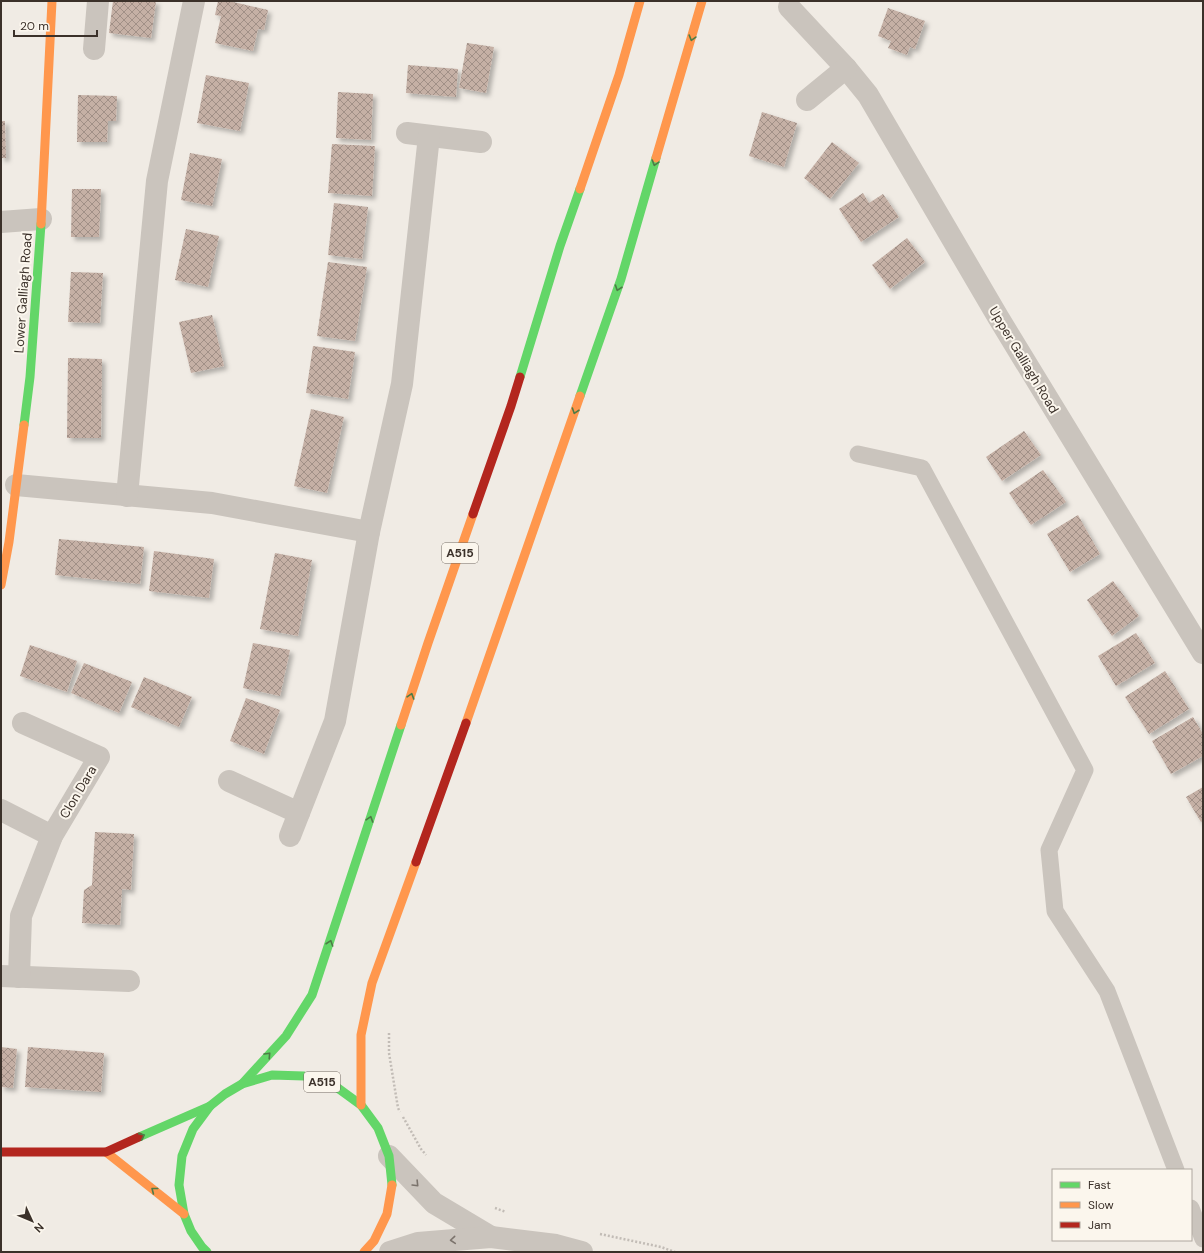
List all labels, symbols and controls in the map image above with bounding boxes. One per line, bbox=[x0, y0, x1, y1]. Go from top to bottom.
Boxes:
scale bar bbox=[14, 12, 97, 38]
text: 20 m bbox=[20, 18, 49, 34]
one-way arrow bbox=[688, 35, 696, 42]
one-way arrow bbox=[651, 160, 660, 167]
street label: Lower Galliagh Road bbox=[10, 232, 36, 354]
one-way arrow bbox=[614, 284, 622, 291]
street label: Upper Galliagh Road bbox=[985, 303, 1063, 417]
one-way arrow bbox=[571, 407, 580, 414]
road number: A515 bbox=[442, 543, 478, 563]
one-way arrow bbox=[406, 692, 414, 699]
street label: Clon Dara bbox=[56, 762, 100, 822]
one-way arrow bbox=[366, 816, 374, 823]
one-way arrow bbox=[325, 940, 334, 947]
one-way arrow bbox=[263, 1052, 271, 1060]
road number: A515 bbox=[304, 1072, 340, 1092]
one-way arrow bbox=[137, 1133, 145, 1141]
legend bbox=[1052, 1169, 1192, 1241]
text: Fast bbox=[1088, 1177, 1111, 1193]
one-way arrow bbox=[411, 1179, 419, 1187]
one-way arrow bbox=[151, 1187, 158, 1194]
text: Slow bbox=[1088, 1197, 1114, 1213]
north arrow bbox=[12, 1201, 52, 1241]
text: Jam bbox=[1088, 1217, 1111, 1233]
text: N bbox=[31, 1220, 47, 1236]
one-way arrow bbox=[450, 1236, 456, 1245]

